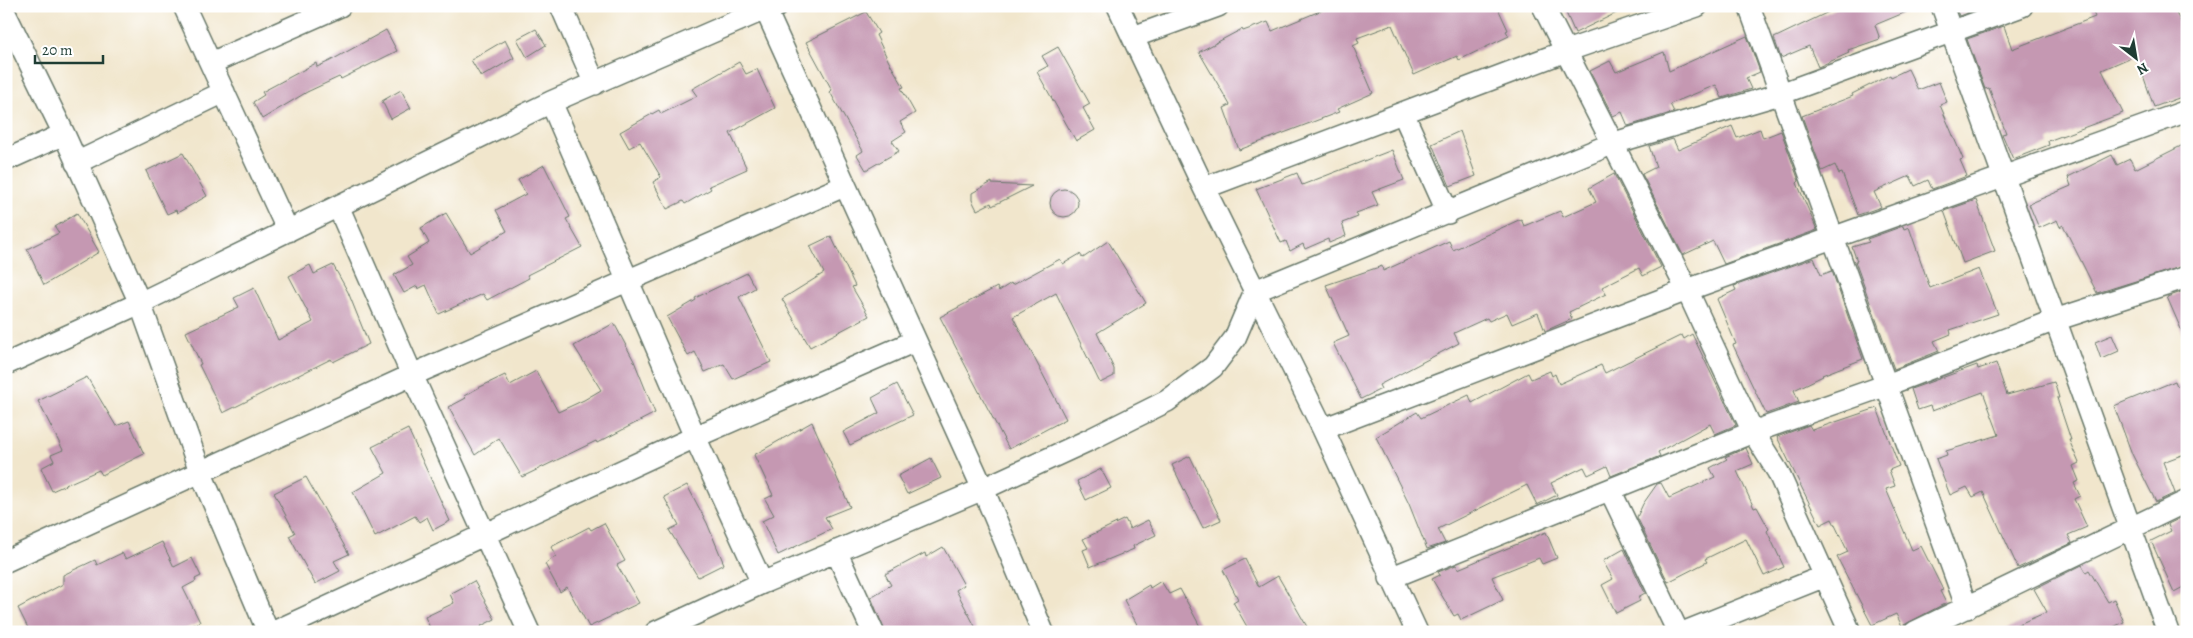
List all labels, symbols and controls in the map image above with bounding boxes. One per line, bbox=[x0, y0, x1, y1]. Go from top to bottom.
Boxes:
scale bar bbox=[35, 32, 102, 64]
north arrow bbox=[2110, 32, 2160, 82]
text: 20 m bbox=[42, 40, 73, 60]
text: N bbox=[2133, 58, 2152, 79]

